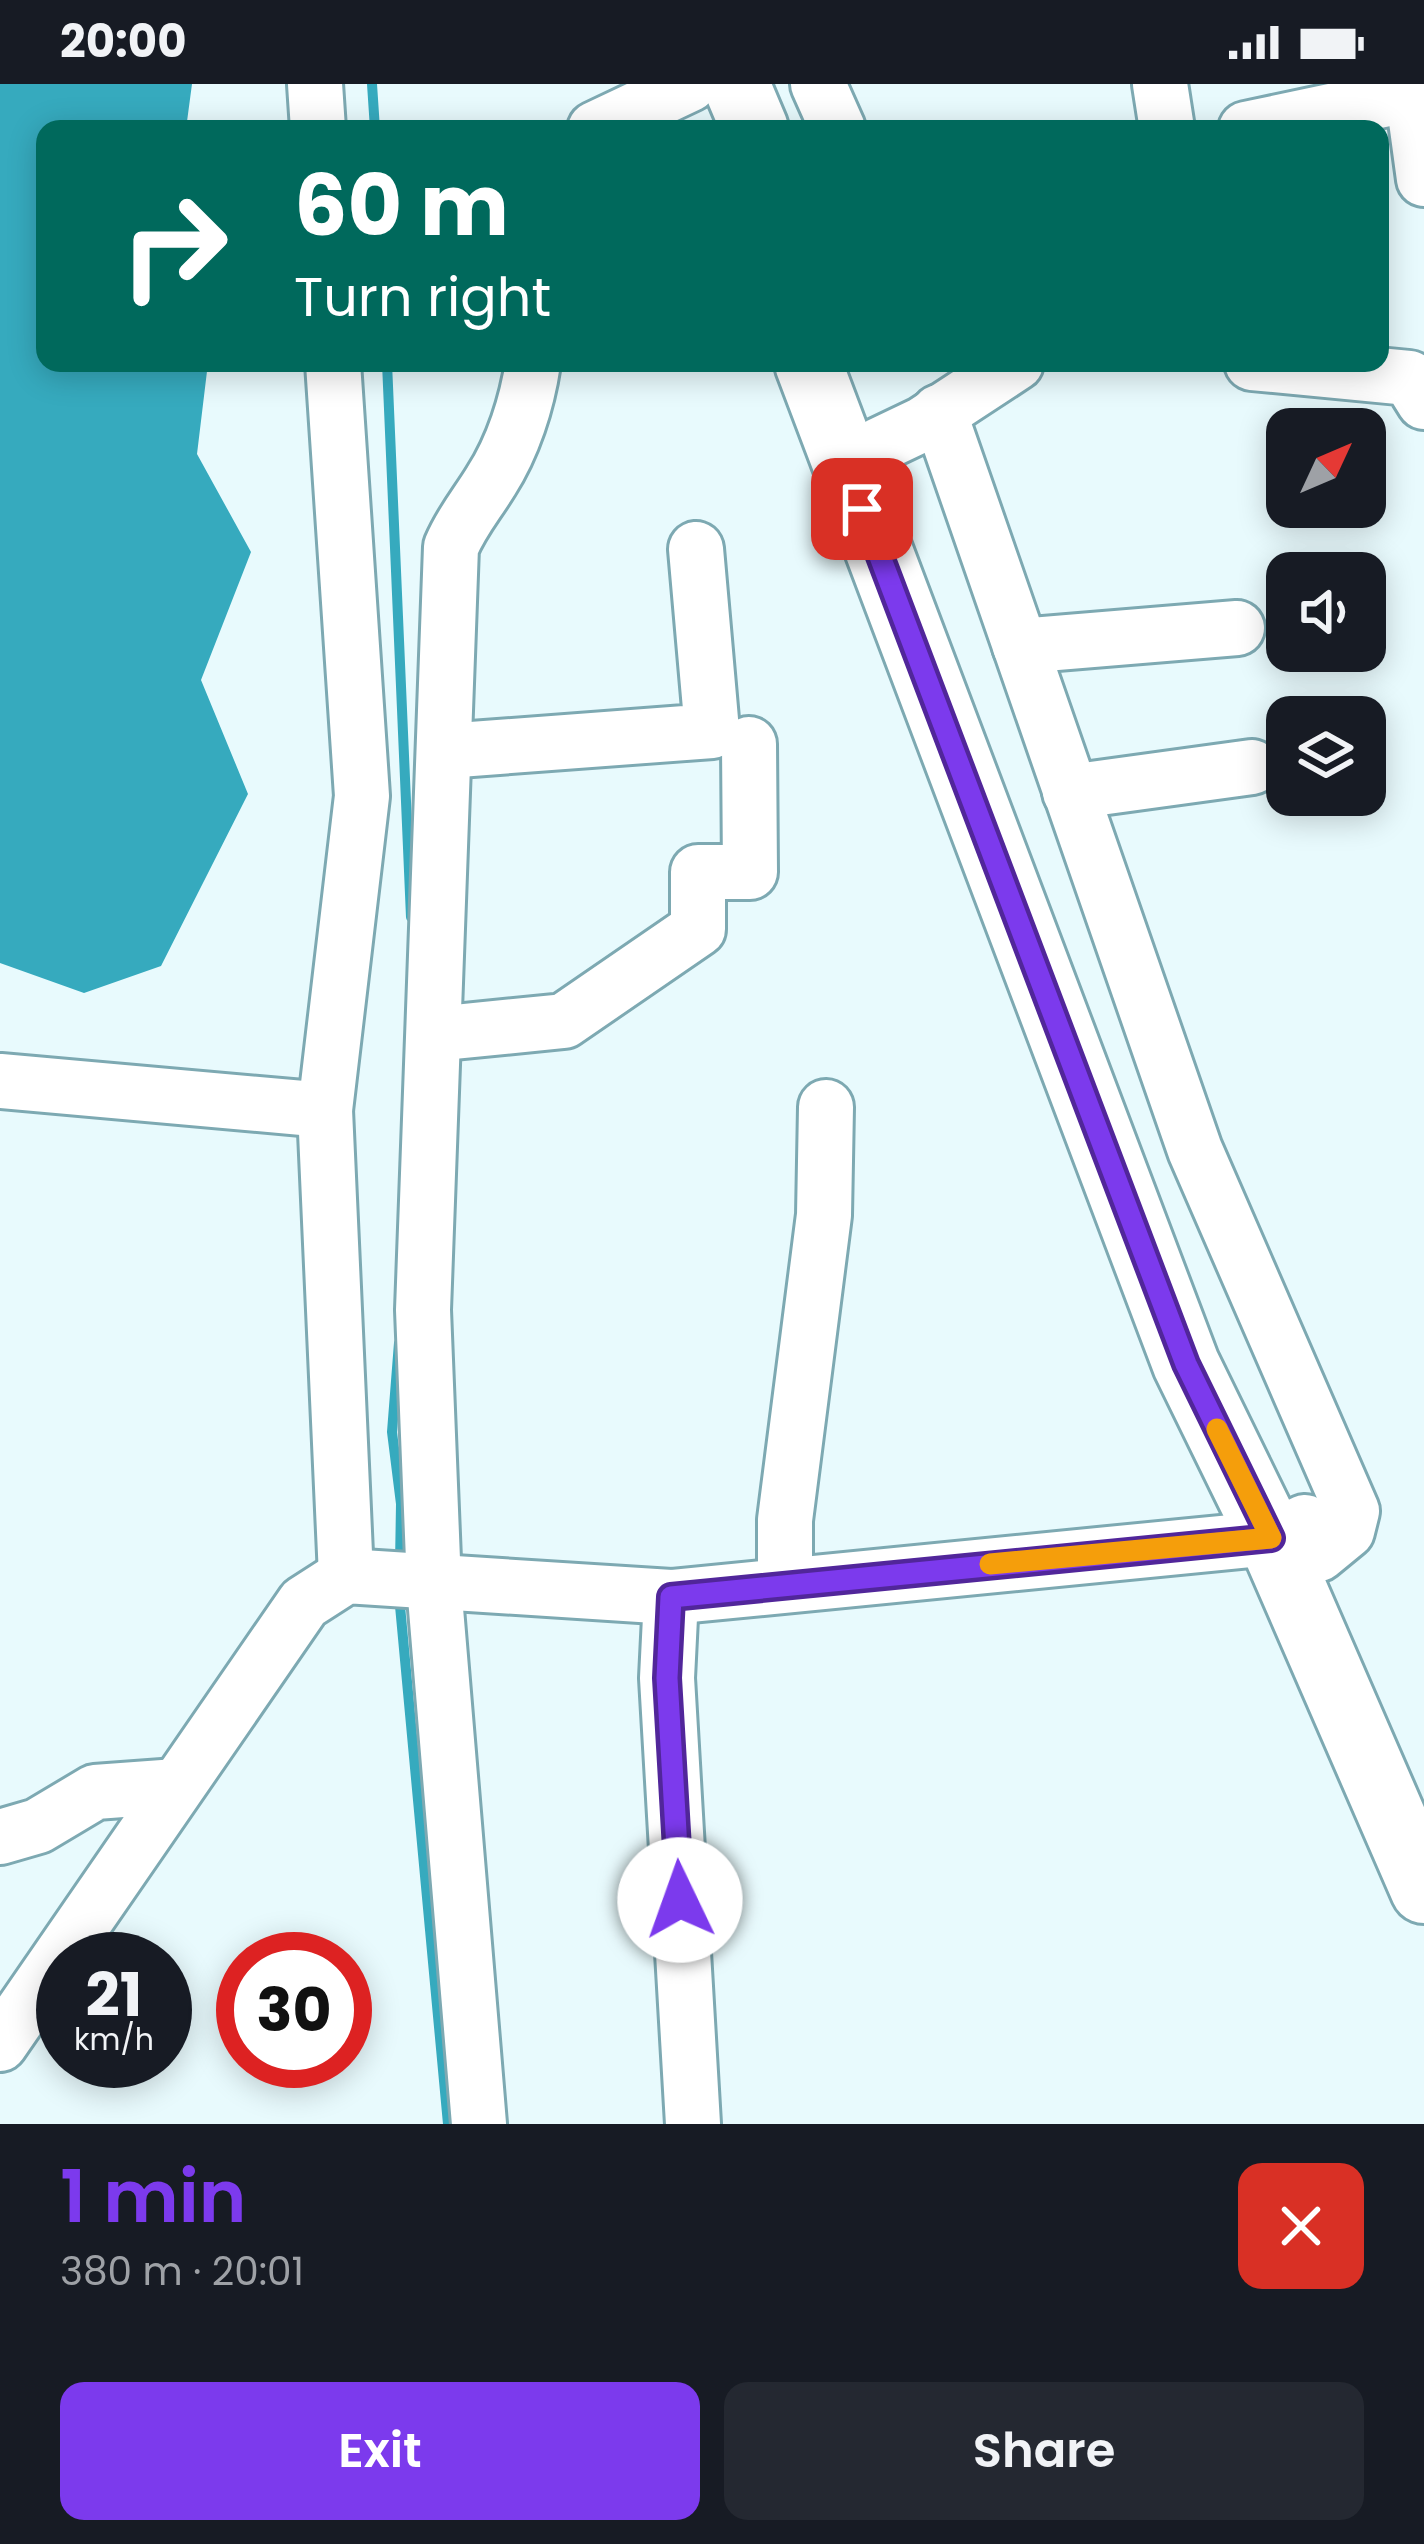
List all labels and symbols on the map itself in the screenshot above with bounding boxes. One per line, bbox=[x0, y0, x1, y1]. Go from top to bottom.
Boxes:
north arrow bbox=[1266, 408, 1386, 528]
pin bbox=[811, 458, 913, 560]
position arrow bbox=[617, 1837, 743, 1963]
speed limit sign: 30 bbox=[216, 1932, 372, 2088]

